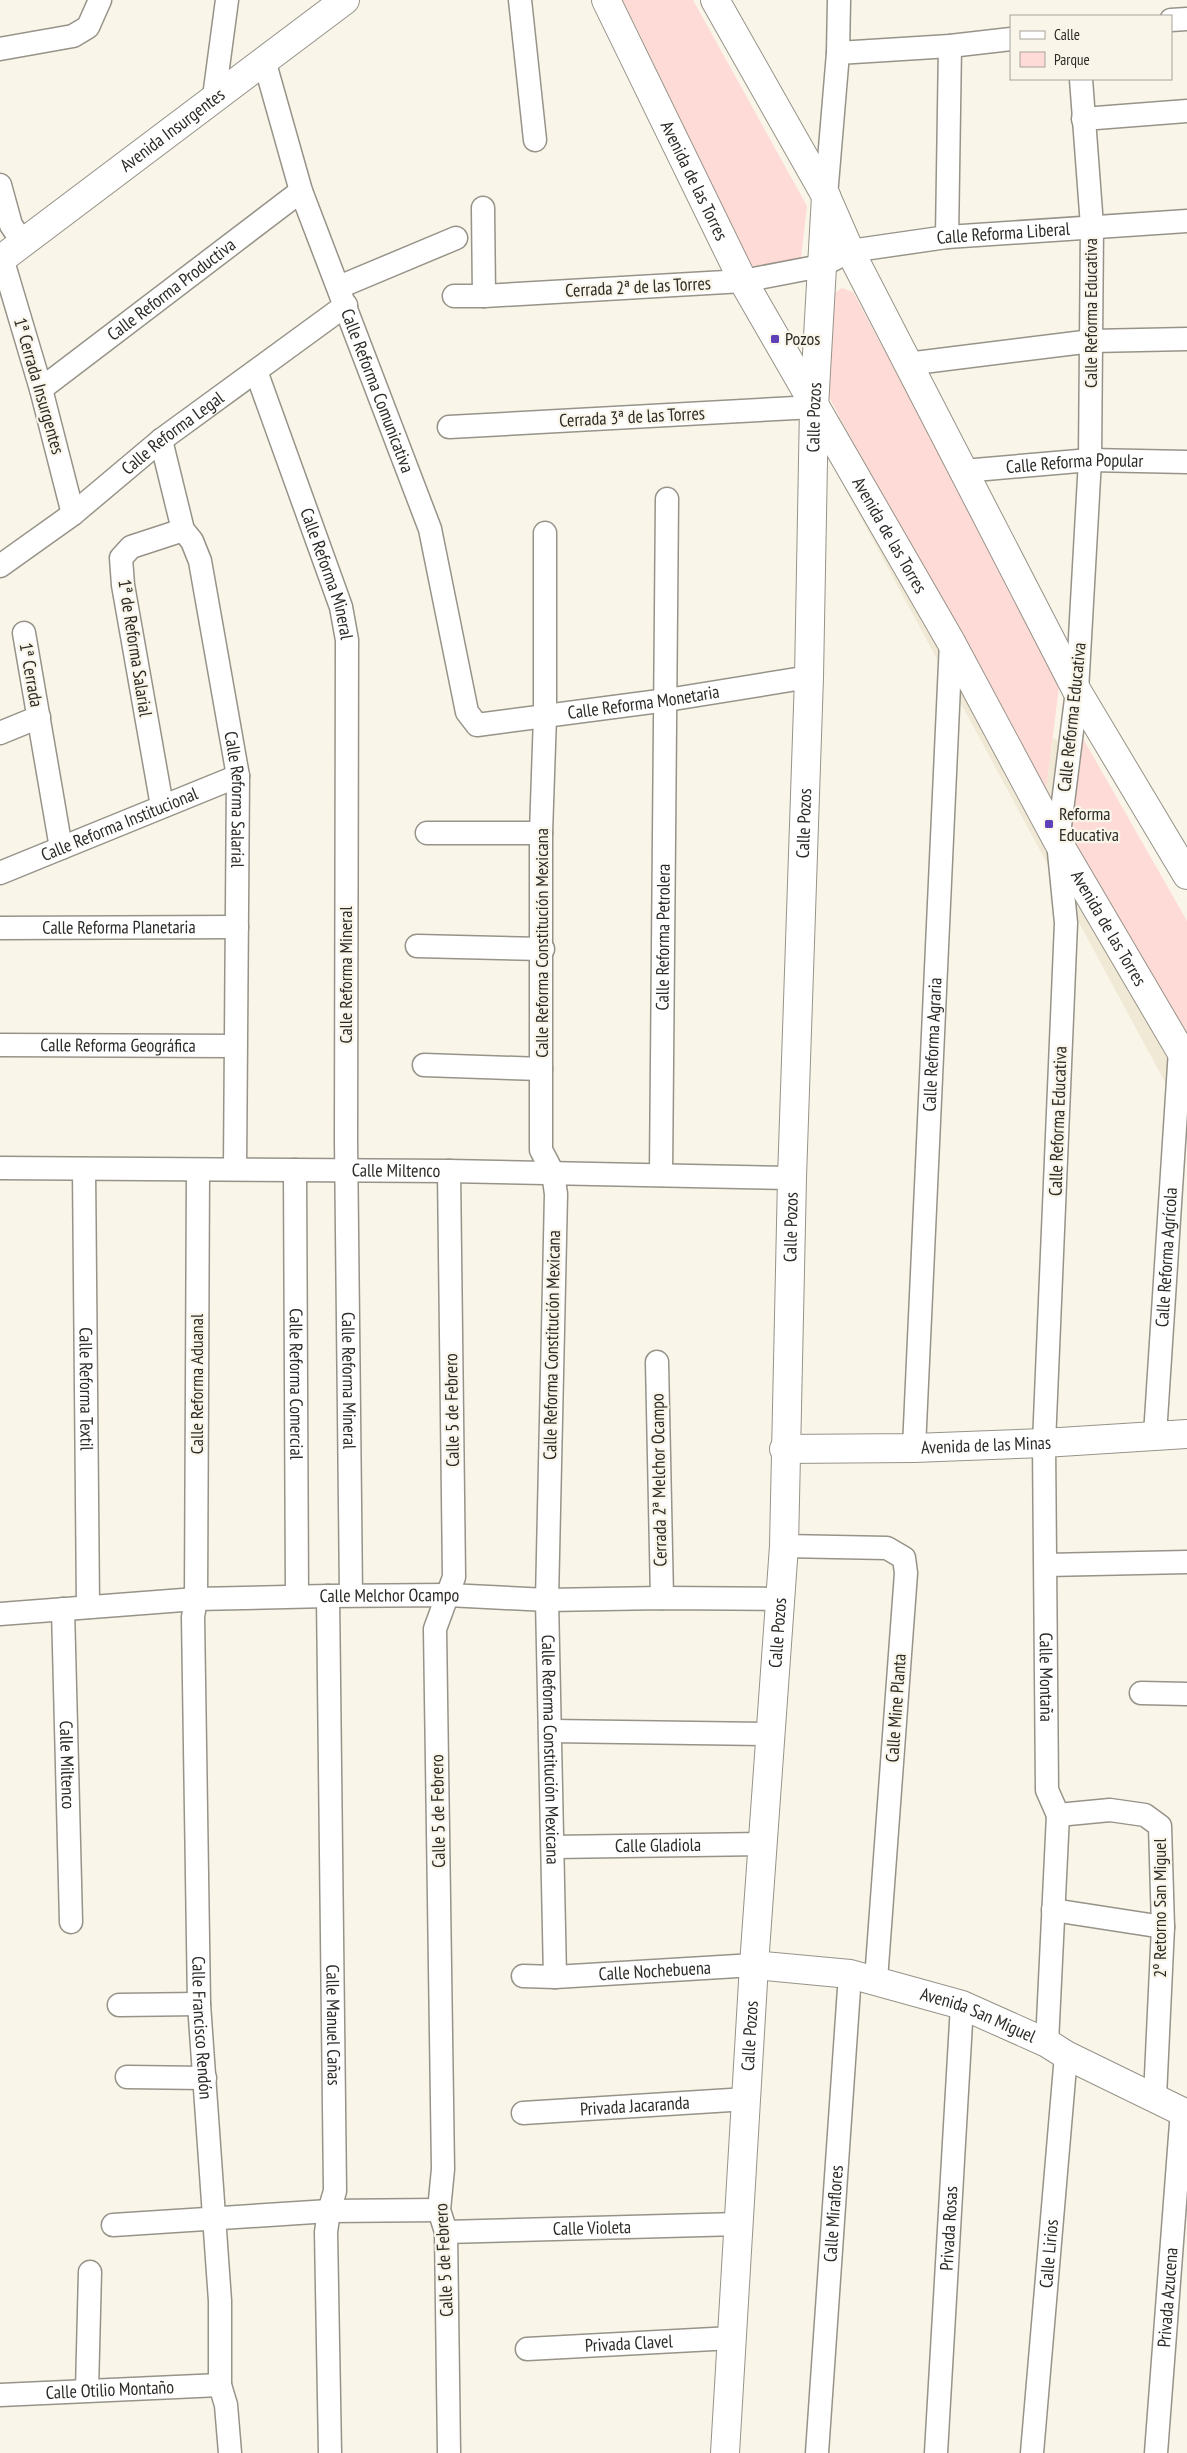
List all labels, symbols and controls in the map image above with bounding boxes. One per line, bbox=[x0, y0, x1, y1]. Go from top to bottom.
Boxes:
legend bbox=[1010, 15, 1172, 80]
text: Calle bbox=[1054, 25, 1080, 44]
text: Parque bbox=[1054, 50, 1090, 69]
street label: Avenida Insurgentes bbox=[115, 83, 229, 177]
street label: Avenida de las Torres bbox=[656, 117, 733, 244]
street label: Calle Reforma Liberal bbox=[935, 217, 1071, 249]
street label: Calle Reforma Productiva bbox=[102, 233, 240, 346]
street label: Calle Reforma Educativa bbox=[1079, 238, 1102, 388]
street label: Cerrada 2ª de las Torres bbox=[565, 271, 711, 302]
street label: Calle Reforma Comunicativa bbox=[336, 305, 419, 476]
street label: 1ª Cerrada Insurgentes bbox=[9, 315, 70, 457]
place label: Pozos bbox=[785, 327, 820, 350]
marker: Pozos bbox=[769, 333, 781, 345]
street label: Calle Pozos bbox=[801, 382, 826, 453]
street label: Calle Reforma Legal bbox=[116, 386, 229, 480]
street label: Cerrada 3ª de las Torres bbox=[559, 401, 705, 432]
street label: Calle Reforma Popular bbox=[1005, 448, 1144, 478]
street label: Avenida de las Torres bbox=[847, 473, 932, 597]
street label: Calle Reforma Mineral bbox=[295, 505, 359, 642]
street label: 1ª de Reforma Salarial bbox=[113, 578, 158, 719]
street label: 1ª Cerrada bbox=[15, 641, 48, 709]
street label: Calle Reforma Educativa bbox=[1052, 641, 1091, 793]
street label: Calle Reforma Monetaria bbox=[566, 680, 721, 724]
street label: Calle Reforma Salarial bbox=[219, 729, 250, 869]
street label: Calle Reforma Institucional bbox=[37, 781, 202, 866]
street label: Calle Pozos bbox=[791, 788, 816, 859]
place label: Reforma Educativa bbox=[1059, 802, 1119, 846]
marker: Reforma Educativa bbox=[1043, 818, 1055, 830]
street label: Calle Reforma Constitución Mexicana bbox=[530, 828, 553, 1058]
street label: Calle Reforma Petrolera bbox=[650, 864, 675, 1010]
street label: Avenida de las Torres bbox=[1066, 866, 1152, 990]
street label: Calle Reforma Mineral bbox=[334, 906, 357, 1044]
street label: Calle Reforma Planetaria bbox=[42, 915, 196, 939]
street label: Calle Reforma Agraria bbox=[917, 977, 947, 1112]
street label: Calle Reforma Geográfica bbox=[40, 1033, 196, 1057]
street label: Calle Reforma Educativa bbox=[1043, 1046, 1072, 1196]
street label: Calle Miltenco bbox=[352, 1158, 441, 1182]
street label: Calle Reforma Agrícola bbox=[1150, 1187, 1182, 1328]
street label: Calle Pozos bbox=[778, 1192, 803, 1262]
street label: Calle Reforma Constitución Mexicana bbox=[538, 1230, 565, 1460]
street label: Calle Reforma Comercial bbox=[285, 1308, 308, 1461]
street label: Calle Reforma Mineral bbox=[337, 1312, 361, 1450]
street label: Calle Reforma Aduanal bbox=[185, 1313, 208, 1454]
street label: Calle Reforma Textil bbox=[74, 1327, 99, 1452]
street label: Calle 5 de Febrero bbox=[439, 1353, 464, 1467]
street label: Cerrada 2ª Melchor Ocampo bbox=[645, 1393, 672, 1567]
street label: Avenida de las Minas bbox=[921, 1431, 1052, 1459]
street label: Calle Melchor Ocampo bbox=[319, 1583, 460, 1607]
street label: Calle Pozos bbox=[763, 1597, 791, 1669]
street label: Calle Montaña bbox=[1035, 1632, 1058, 1722]
street label: Calle Reforma Constitución Mexicana bbox=[537, 1634, 565, 1865]
street label: Calle Mine Planta bbox=[880, 1653, 911, 1763]
street label: Calle Miltenco bbox=[55, 1720, 80, 1810]
street label: Calle 5 de Febrero bbox=[425, 1754, 450, 1868]
street label: Calle Gladiola bbox=[615, 1833, 701, 1857]
street label: 2º Retorno San Miguel bbox=[1148, 1838, 1171, 1978]
street label: Calle Francisco Rendón bbox=[187, 1956, 218, 2100]
street label: Calle Nochebuena bbox=[598, 1956, 712, 1985]
street label: Calle Manuel Cañas bbox=[321, 1964, 346, 2086]
street label: Avenida San Miguel bbox=[918, 1982, 1040, 2048]
street label: Calle Pozos bbox=[736, 2000, 763, 2071]
street label: Privada Jacaranda bbox=[579, 2091, 690, 2120]
street label: Calle Miraflores bbox=[818, 2164, 848, 2263]
street label: Privada Rosas bbox=[935, 2185, 962, 2271]
street label: Calle 5 de Febrero bbox=[429, 2202, 458, 2317]
street label: Calle Violeta bbox=[552, 2215, 631, 2240]
street label: Calle Lirios bbox=[1034, 2218, 1063, 2289]
street label: Privada Azucena bbox=[1152, 2247, 1183, 2348]
street label: Privada Clavel bbox=[584, 2329, 674, 2357]
street label: Calle Otilio Montaño bbox=[45, 2375, 175, 2404]

